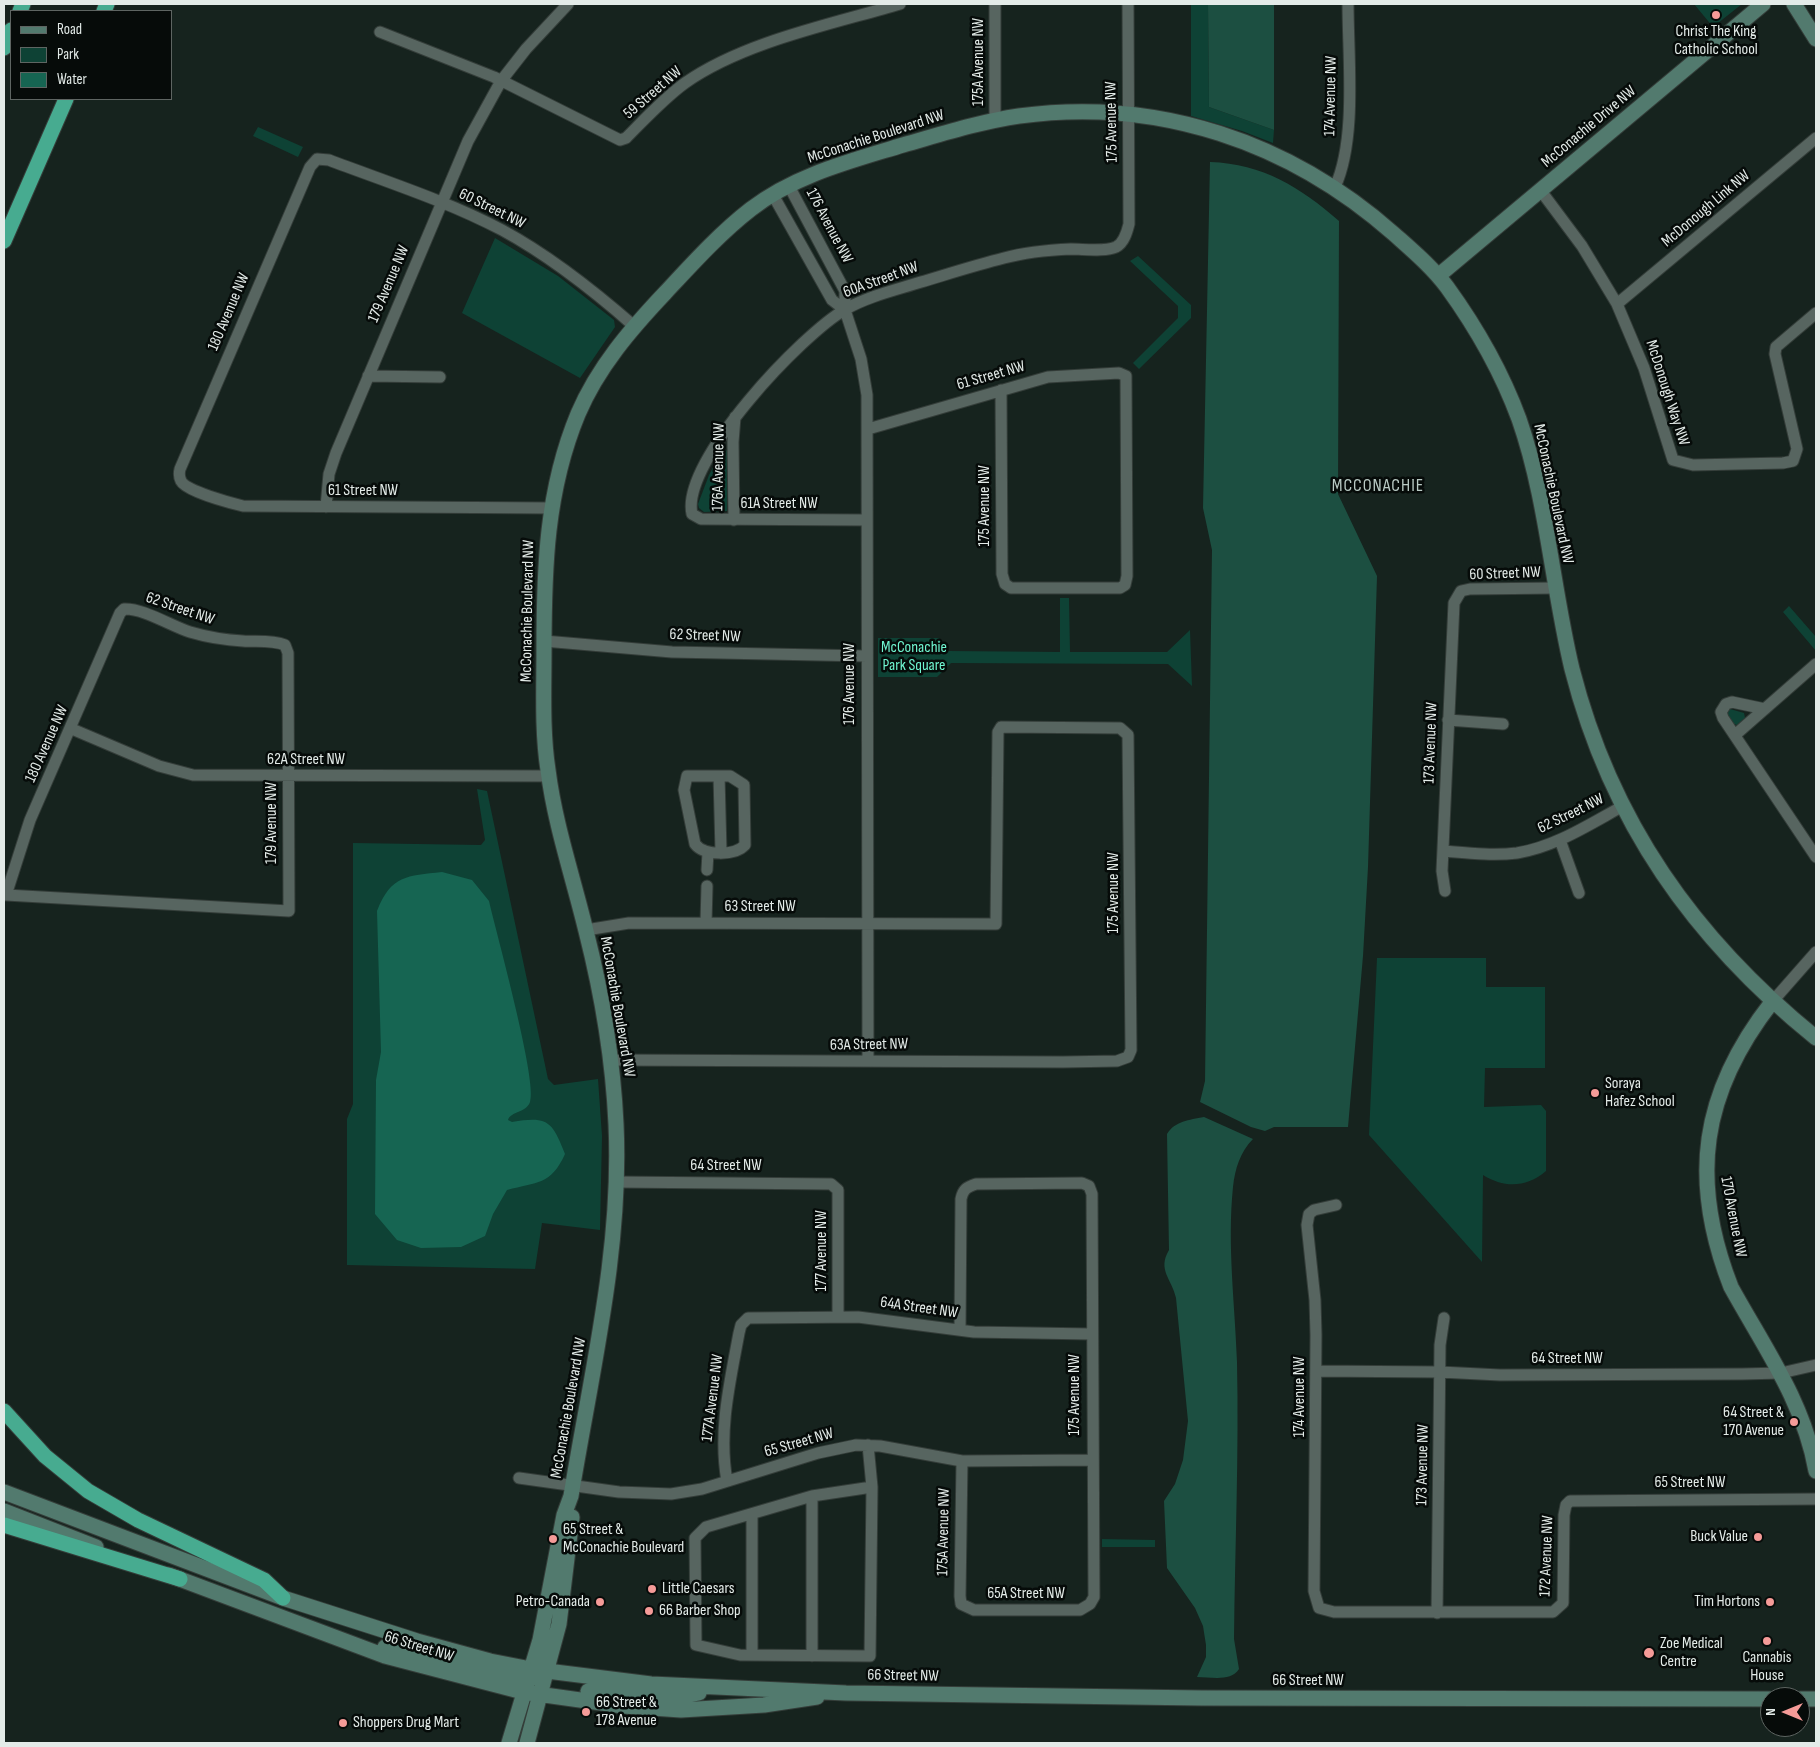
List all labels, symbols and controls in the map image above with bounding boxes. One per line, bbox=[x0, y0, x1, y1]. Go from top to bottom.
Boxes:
marker: Christ The King Catholic School bbox=[1710, 9, 1722, 21]
legend bbox=[10, 10, 172, 100]
street label: 175A Avenue NW bbox=[969, 18, 989, 106]
text: Road bbox=[57, 20, 82, 39]
place label: Christ The King Catholic School bbox=[1674, 22, 1758, 60]
text: Park bbox=[57, 45, 79, 64]
street label: 174 Avenue NW bbox=[1321, 56, 1341, 136]
street label: 59 Street NW bbox=[620, 62, 686, 124]
text: Water bbox=[57, 70, 87, 89]
street label: 175 Avenue NW bbox=[1102, 81, 1122, 163]
street label: McConachie Drive NW bbox=[1538, 82, 1640, 172]
street label: McConachie Boulevard NW bbox=[805, 106, 947, 168]
street label: McDonough Link NW bbox=[1658, 167, 1754, 251]
street label: 60 Street NW bbox=[456, 185, 528, 233]
street label: 176 Avenue NW bbox=[801, 185, 857, 267]
street label: 179 Avenue NW bbox=[364, 243, 414, 325]
street label: 60A Street NW bbox=[841, 258, 921, 302]
street label: 180 Avenue NW bbox=[204, 270, 254, 354]
street label: McDonough Way NW bbox=[1641, 338, 1693, 448]
street label: 61 Street NW bbox=[955, 357, 1027, 395]
street label: McConachie Boulevard NW bbox=[1529, 422, 1577, 566]
street label: 176A Avenue NW bbox=[709, 423, 729, 511]
street label: 175 Avenue NW bbox=[975, 465, 995, 547]
district label: MCCONACHIE bbox=[1331, 475, 1425, 497]
street label: 61 Street NW bbox=[328, 481, 398, 501]
street label: 61A Street NW bbox=[740, 494, 818, 514]
street label: McConachie Boulevard NW bbox=[517, 540, 539, 682]
street label: 60 Street NW bbox=[1469, 563, 1541, 585]
street label: 62 Street NW bbox=[143, 588, 217, 630]
street label: 62 Street NW bbox=[669, 625, 741, 647]
park label: McConachie Park Square bbox=[881, 638, 947, 676]
street label: 176 Avenue NW bbox=[840, 643, 860, 725]
street label: 180 Avenue NW bbox=[21, 702, 73, 786]
street label: 173 Avenue NW bbox=[1420, 702, 1442, 784]
street label: 62A Street NW bbox=[267, 750, 345, 770]
street label: 179 Avenue NW bbox=[262, 782, 282, 864]
street label: 62 Street NW bbox=[1535, 790, 1607, 838]
street label: 175 Avenue NW bbox=[1104, 852, 1124, 934]
street label: 63 Street NW bbox=[724, 897, 796, 917]
street label: McConachie Boulevard NW bbox=[595, 935, 639, 1079]
street label: 63A Street NW bbox=[830, 1035, 908, 1055]
place label: Soraya Hafez School bbox=[1605, 1074, 1675, 1112]
marker: Soraya Hafez School bbox=[1589, 1087, 1601, 1099]
street label: 64 Street NW bbox=[690, 1156, 762, 1176]
street label: 170 Avenue NW bbox=[1716, 1175, 1750, 1259]
street label: 177 Avenue NW bbox=[812, 1210, 832, 1292]
street label: 64A Street NW bbox=[879, 1293, 959, 1323]
street label: McConachie Boulevard NW bbox=[547, 1336, 591, 1480]
street label: 64 Street NW bbox=[1531, 1349, 1603, 1369]
street label: 177A Avenue NW bbox=[698, 1353, 728, 1443]
street label: 175 Avenue NW bbox=[1065, 1354, 1085, 1436]
street label: 174 Avenue NW bbox=[1290, 1357, 1310, 1437]
place label: 64 Street & 170 Avenue bbox=[1723, 1403, 1784, 1441]
marker: 64 Street & 170 Avenue bbox=[1788, 1416, 1800, 1428]
street label: 65 Street NW bbox=[762, 1424, 836, 1462]
street label: 173 Avenue NW bbox=[1413, 1424, 1433, 1506]
street label: 65 Street NW bbox=[1655, 1473, 1725, 1493]
street label: 175A Avenue NW bbox=[934, 1488, 954, 1576]
street label: 172 Avenue NW bbox=[1536, 1515, 1558, 1597]
place label: 65 Street & McConachie Boulevard bbox=[563, 1520, 684, 1558]
place label: Buck Value bbox=[1690, 1527, 1748, 1547]
marker: Buck Value bbox=[1752, 1531, 1764, 1543]
marker: 65 Street & McConachie Boulevard bbox=[547, 1533, 559, 1545]
place label: Little Caesars bbox=[662, 1579, 735, 1599]
marker: Little Caesars bbox=[646, 1583, 658, 1595]
street label: 65A Street NW bbox=[987, 1584, 1065, 1604]
place label: Petro-Canada bbox=[516, 1592, 590, 1612]
place label: Tim Hortons bbox=[1694, 1592, 1760, 1612]
marker: Petro-Canada bbox=[594, 1596, 606, 1608]
marker: Tim Hortons bbox=[1764, 1596, 1776, 1608]
place label: 66 Barber Shop bbox=[659, 1601, 741, 1621]
marker: 66 Barber Shop bbox=[643, 1605, 655, 1617]
street label: 66 Street NW bbox=[382, 1627, 456, 1667]
place label: Zoe Medical Centre bbox=[1660, 1634, 1723, 1672]
marker: Cannabis House bbox=[1761, 1635, 1773, 1647]
marker: Zoe Medical Centre bbox=[1642, 1646, 1656, 1660]
place label: Cannabis House bbox=[1743, 1648, 1791, 1686]
street label: 66 Street NW bbox=[867, 1666, 939, 1686]
street label: 66 Street NW bbox=[1272, 1671, 1344, 1691]
north arrow bbox=[1760, 1687, 1810, 1737]
place label: 66 Street & 178 Avenue bbox=[596, 1693, 657, 1731]
marker: 66 Street & 178 Avenue bbox=[580, 1706, 592, 1718]
text: N bbox=[1762, 1708, 1779, 1716]
place label: Shoppers Drug Mart bbox=[353, 1713, 459, 1733]
marker: Shoppers Drug Mart bbox=[337, 1717, 349, 1729]

